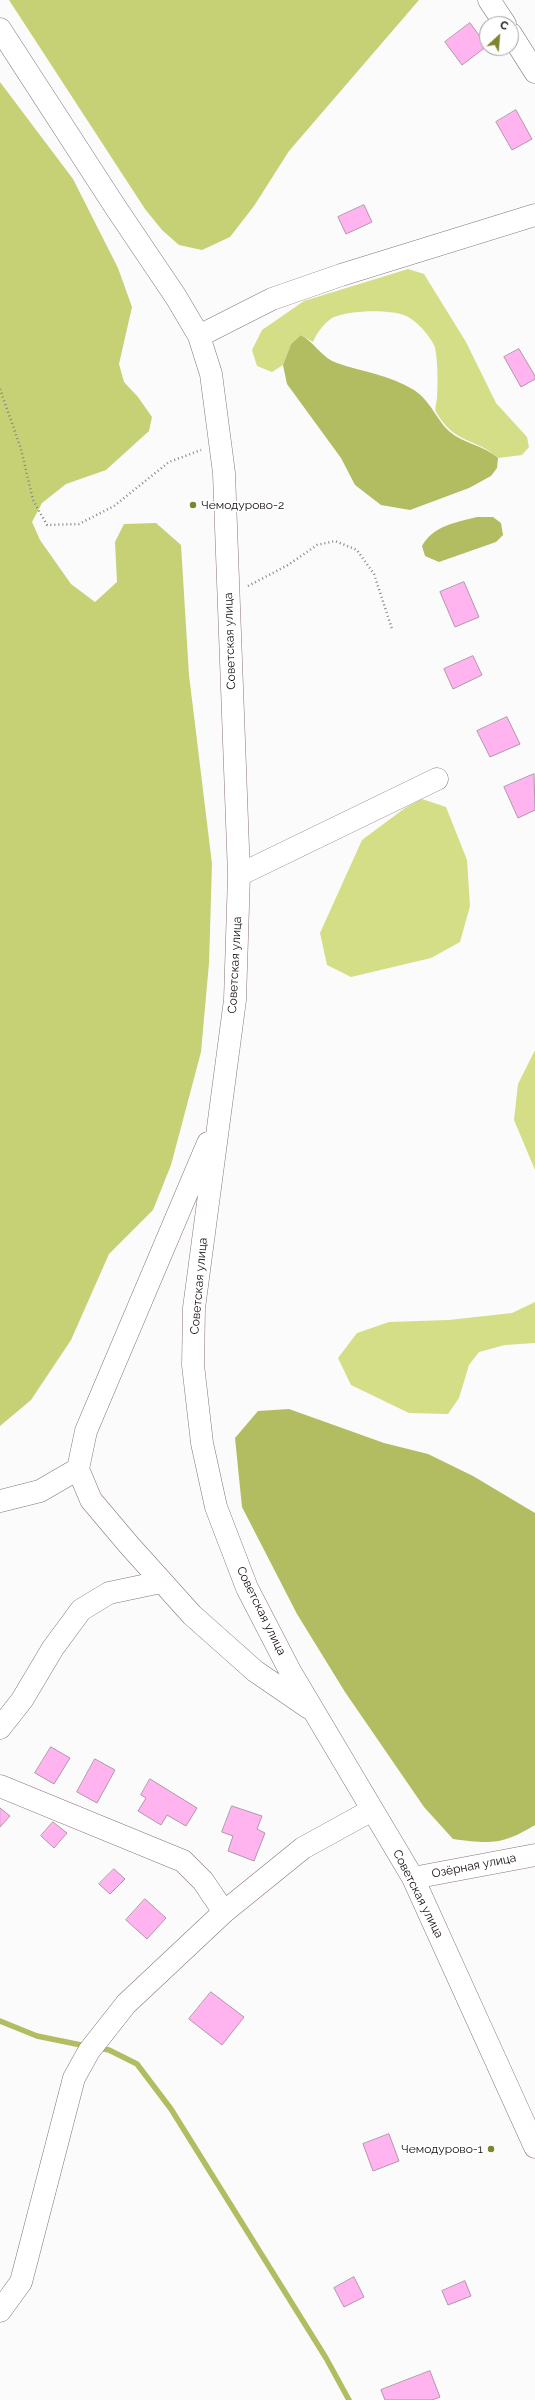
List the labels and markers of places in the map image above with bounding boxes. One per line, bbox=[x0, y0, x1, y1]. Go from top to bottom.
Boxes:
place label: Чемодурово-2 bbox=[201, 498, 284, 512]
marker: Чемодурово-2 bbox=[188, 500, 198, 510]
place label: Чемодурово-1 bbox=[401, 2142, 483, 2156]
marker: Чемодурово-1 bbox=[486, 2144, 496, 2154]

